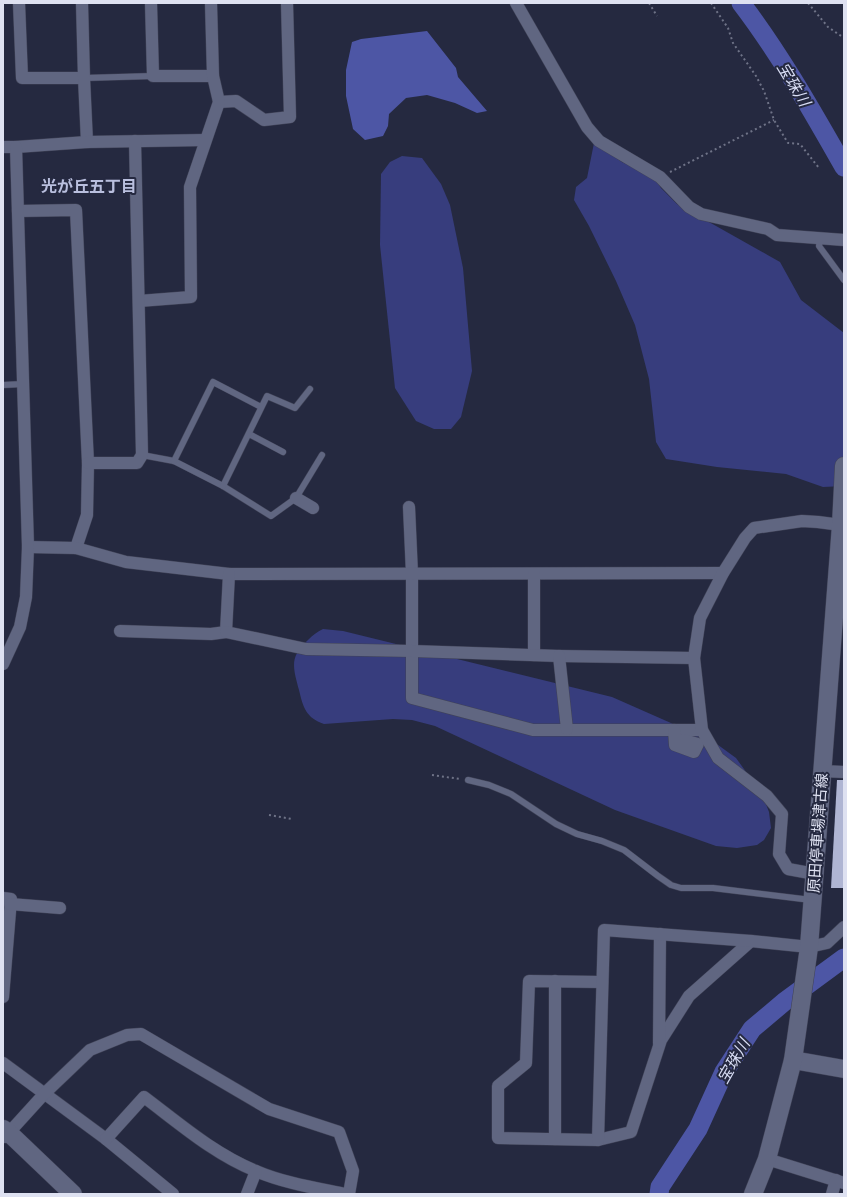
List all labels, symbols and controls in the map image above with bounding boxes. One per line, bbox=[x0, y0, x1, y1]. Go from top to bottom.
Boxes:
water label: 宝珠川 bbox=[771, 57, 818, 112]
district label: 光が丘五丁目 bbox=[41, 174, 137, 198]
street label: 原田停車場津古線 bbox=[802, 772, 833, 894]
water label: 宝珠川 bbox=[711, 1032, 756, 1088]

